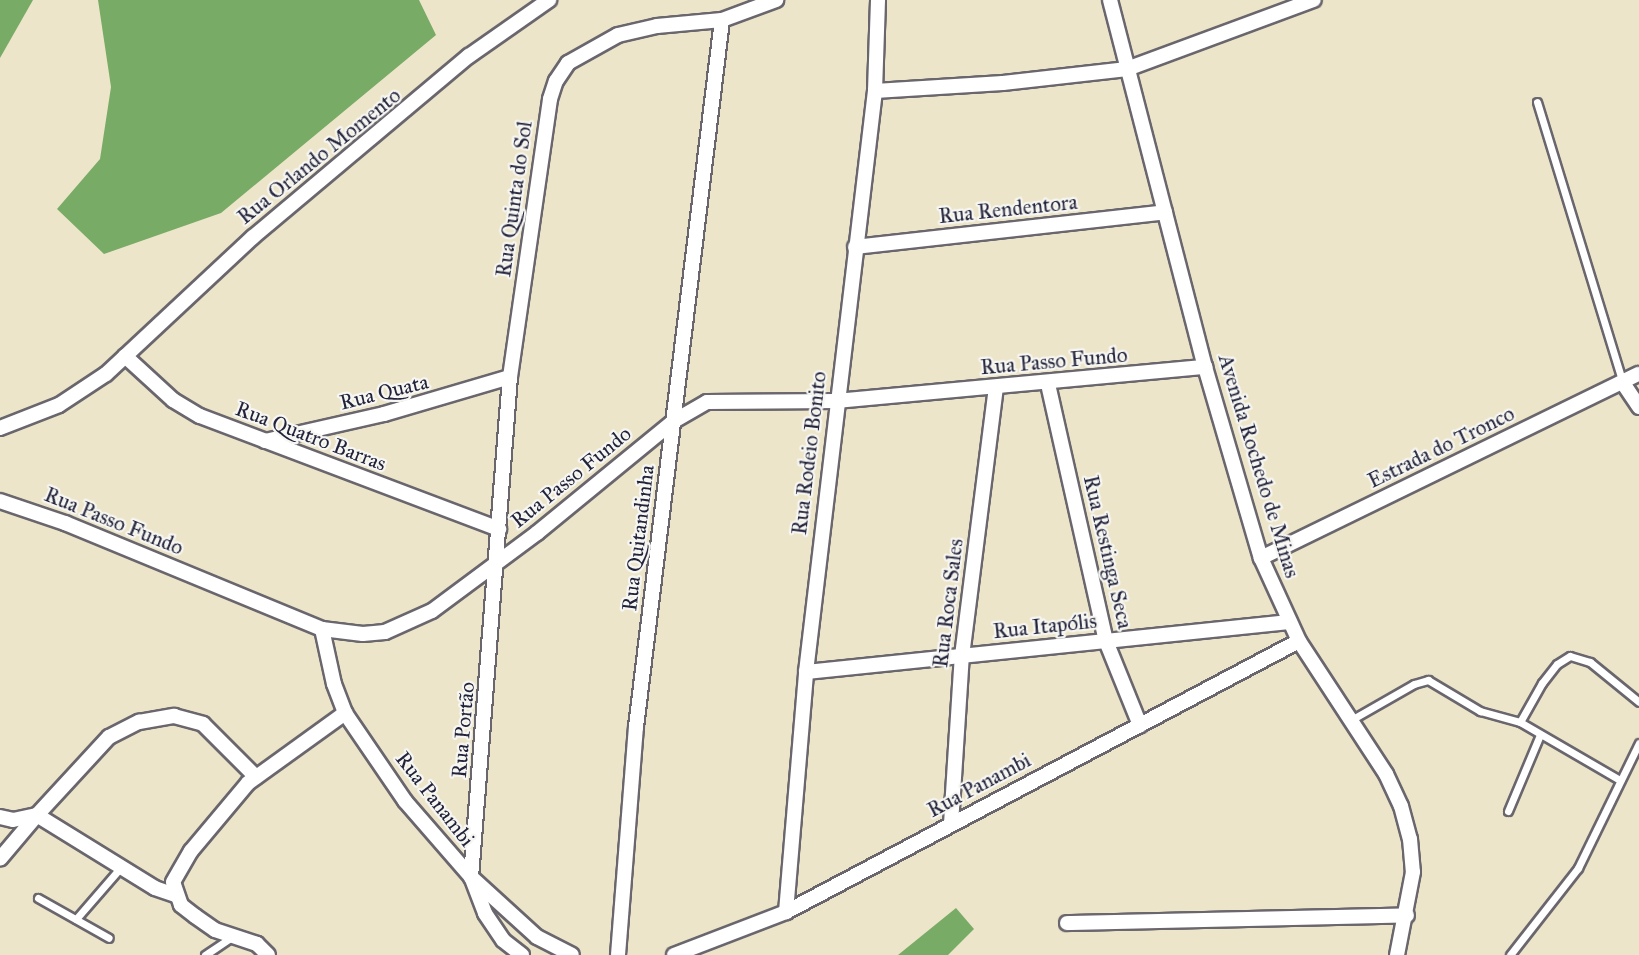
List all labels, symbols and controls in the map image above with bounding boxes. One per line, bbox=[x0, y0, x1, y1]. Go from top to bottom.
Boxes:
street label: Rua Orlando Momento bbox=[232, 82, 406, 230]
street label: Rua Quinta do Sol bbox=[491, 119, 537, 279]
street label: Rua Rendentora bbox=[937, 189, 1079, 229]
street label: Rua Passo Fundo bbox=[979, 342, 1129, 380]
street label: Avenida Rochedo de Minas bbox=[1213, 351, 1305, 581]
street label: Rua Quata bbox=[337, 369, 431, 415]
street label: Rua Rodeio Bonito bbox=[786, 370, 832, 536]
street label: Rua Quatro Barras bbox=[232, 396, 390, 476]
street label: Estrada do Tronco bbox=[1364, 401, 1518, 493]
street label: Rua Passo Fundo bbox=[506, 421, 636, 533]
street label: Rua Quitandinha bbox=[617, 464, 659, 612]
street label: Rua Restinga Seca bbox=[1078, 473, 1138, 631]
street label: Rua Passo Fundo bbox=[41, 482, 187, 560]
street label: Rua Roca Sales bbox=[928, 537, 968, 669]
street label: Rua Itapólis bbox=[992, 608, 1098, 644]
street label: Rua Portão bbox=[446, 681, 480, 779]
street label: Rua Panambi bbox=[390, 747, 480, 851]
street label: Rua Panambi bbox=[923, 747, 1035, 823]

